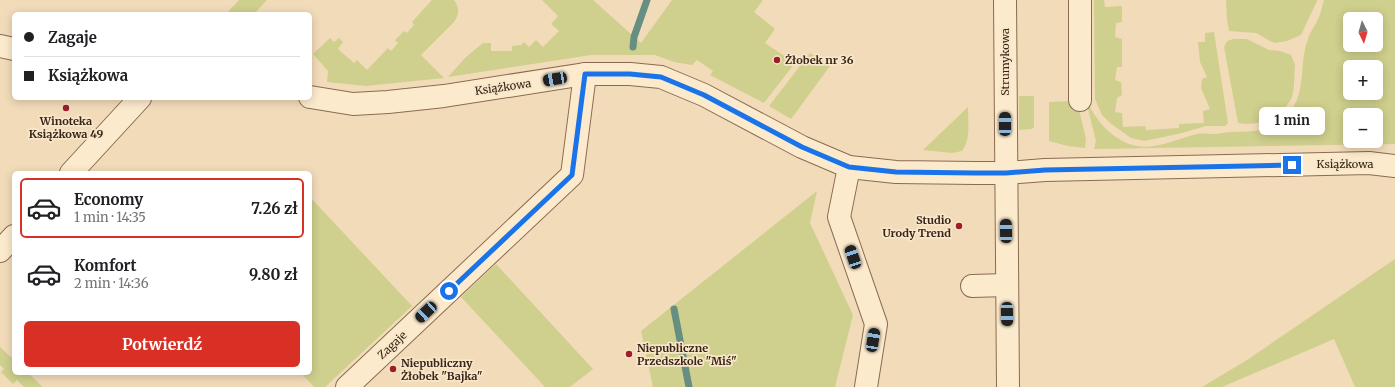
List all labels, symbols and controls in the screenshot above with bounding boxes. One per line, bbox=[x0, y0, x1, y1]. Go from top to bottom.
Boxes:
north arrow bbox=[1343, 12, 1383, 52]
map controls bbox=[1343, 12, 1383, 148]
text: Zagaje bbox=[48, 28, 97, 47]
street label: Strumykowa bbox=[998, 28, 1012, 96]
place label: Żłobek nr 36 bbox=[785, 53, 854, 67]
marker: Żłobek nr 36 bbox=[772, 55, 782, 65]
button: + bbox=[1343, 60, 1383, 100]
text: Książkowa bbox=[48, 66, 128, 85]
car bbox=[542, 71, 568, 87]
street label: Książkowa bbox=[474, 76, 532, 98]
marker: Winoteka Książkowa 49 bbox=[61, 103, 71, 113]
callout: 1 min bbox=[1259, 107, 1325, 135]
button: − bbox=[1343, 108, 1383, 148]
car bbox=[999, 112, 1011, 136]
text: 1 min bbox=[1274, 112, 1310, 129]
place label: Winoteka Książkowa 49 bbox=[29, 114, 103, 141]
route end bbox=[1283, 156, 1301, 174]
street label: Książkowa bbox=[1317, 157, 1374, 171]
icon: car bbox=[26, 190, 62, 226]
text: Economy bbox=[74, 190, 143, 209]
text: 7.26 zł bbox=[251, 199, 298, 218]
text: 1 min · 14:35 bbox=[74, 209, 146, 226]
place label: Studio Urody Trend bbox=[883, 213, 951, 240]
car bbox=[1000, 219, 1012, 243]
marker: Studio Urody Trend bbox=[954, 221, 964, 231]
car bbox=[843, 244, 863, 270]
icon: car bbox=[26, 256, 62, 292]
text: Komfort bbox=[74, 256, 137, 275]
text: 9.80 zł bbox=[249, 265, 298, 284]
text: 2 min · 14:36 bbox=[74, 275, 149, 292]
route start bbox=[440, 282, 458, 300]
car bbox=[413, 299, 439, 325]
car bbox=[1001, 302, 1013, 326]
button: Potwierdź bbox=[24, 321, 300, 367]
car bbox=[865, 327, 881, 353]
street label: Zagaje bbox=[375, 328, 410, 362]
place label: Niepubliczne Przedszkole "Miś" bbox=[637, 341, 737, 368]
marker: Niepubliczne Przedszkole "Miś" bbox=[624, 349, 634, 359]
place label: Niepubliczny Żłobek "Bajka" bbox=[401, 356, 483, 383]
marker: Niepubliczny Żłobek "Bajka" bbox=[388, 364, 398, 374]

